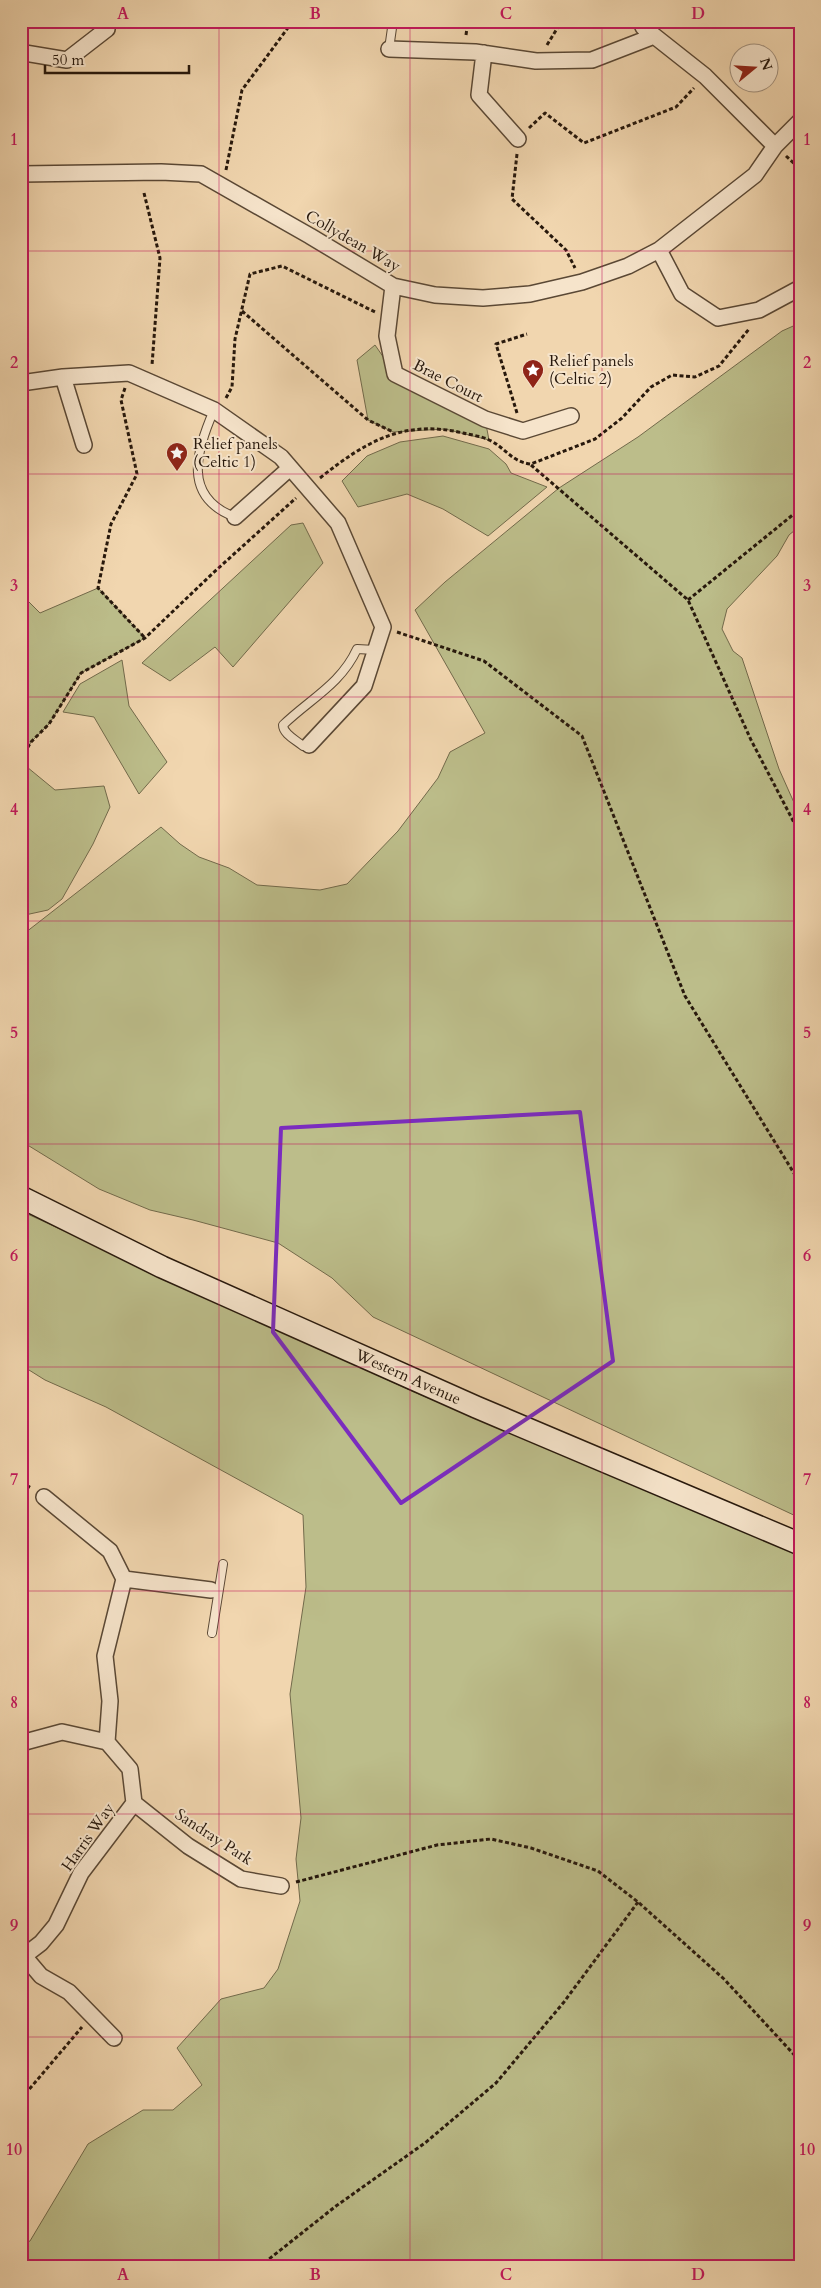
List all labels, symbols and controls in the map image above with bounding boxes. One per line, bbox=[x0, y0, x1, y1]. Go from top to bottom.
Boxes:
text: A bbox=[117, 3, 129, 25]
text: B bbox=[309, 3, 321, 25]
text: C bbox=[500, 3, 512, 25]
text: D bbox=[691, 3, 705, 25]
scale bar bbox=[45, 42, 189, 74]
north arrow bbox=[728, 42, 778, 92]
text: 50 m bbox=[52, 50, 84, 70]
text: N bbox=[755, 55, 777, 73]
text: 1 bbox=[10, 129, 18, 151]
text: 1 bbox=[803, 129, 811, 151]
street label: Collydean Way bbox=[301, 205, 405, 277]
place label: Relief panels (Celtic 2) bbox=[549, 350, 634, 390]
text: 2 bbox=[10, 352, 18, 374]
text: 2 bbox=[803, 352, 811, 374]
street label: Brae Court bbox=[409, 354, 487, 408]
place icon: Relief panels (Celtic 2) bbox=[521, 358, 545, 389]
place label: Relief panels (Celtic 1) bbox=[193, 433, 278, 473]
place icon: Relief panels (Celtic 1) bbox=[165, 441, 189, 472]
text: 3 bbox=[10, 575, 18, 597]
text: 3 bbox=[803, 575, 811, 597]
text: 4 bbox=[10, 799, 18, 821]
text: 4 bbox=[803, 799, 811, 821]
text: 5 bbox=[10, 1022, 18, 1044]
text: 5 bbox=[803, 1022, 811, 1044]
text: 6 bbox=[10, 1245, 18, 1267]
text: 6 bbox=[803, 1245, 811, 1267]
street label: Western Avenue bbox=[351, 1343, 464, 1410]
text: 7 bbox=[10, 1469, 18, 1491]
text: 7 bbox=[803, 1469, 811, 1491]
text: 8 bbox=[10, 1692, 18, 1714]
text: 8 bbox=[803, 1692, 811, 1714]
street label: Harris Way bbox=[56, 1798, 120, 1876]
street label: Sandray Park bbox=[171, 1804, 258, 1871]
text: 9 bbox=[10, 1915, 18, 1937]
text: 9 bbox=[803, 1915, 811, 1937]
text: 10 bbox=[6, 2139, 22, 2161]
text: 10 bbox=[799, 2139, 815, 2161]
text: A bbox=[117, 2264, 129, 2286]
text: B bbox=[309, 2264, 321, 2286]
text: C bbox=[500, 2264, 512, 2286]
text: D bbox=[691, 2264, 705, 2286]

